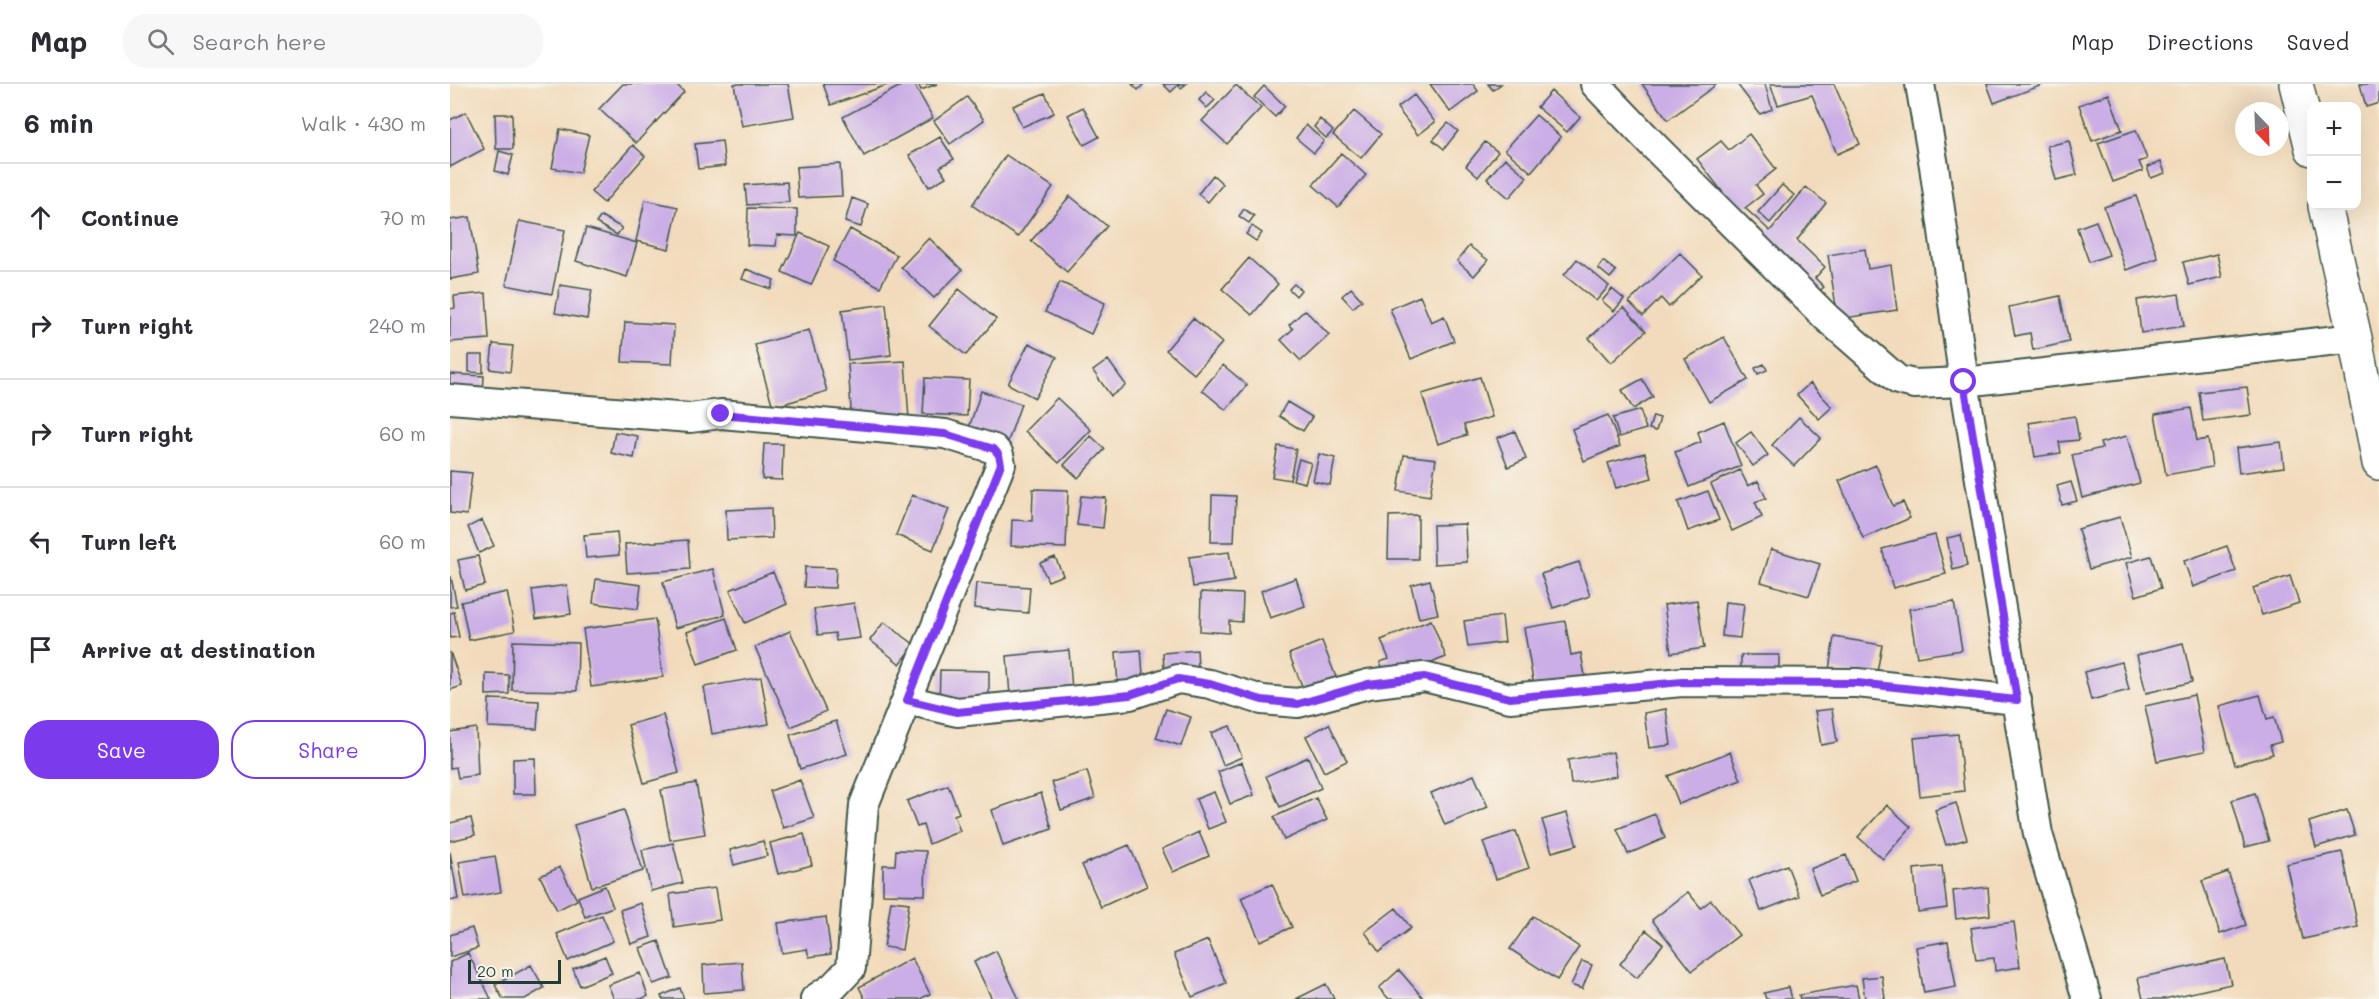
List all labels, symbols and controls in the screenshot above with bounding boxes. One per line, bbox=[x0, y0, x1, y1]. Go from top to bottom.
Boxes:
search box bbox=[123, 14, 543, 68]
text: Map bbox=[30, 23, 87, 59]
icon: search bbox=[144, 25, 177, 58]
text: Search here bbox=[192, 27, 326, 56]
text: Map bbox=[2071, 28, 2114, 55]
text: Directions bbox=[2147, 28, 2254, 55]
text: Saved bbox=[2287, 28, 2349, 55]
north arrow bbox=[2235, 102, 2289, 156]
map controls bbox=[2307, 102, 2361, 210]
button: + bbox=[2307, 102, 2361, 156]
text: 6 min bbox=[24, 106, 93, 140]
text: Walk · 430 m bbox=[301, 110, 426, 136]
button: − bbox=[2307, 156, 2361, 210]
icon: ahead bbox=[24, 201, 57, 234]
text: Continue bbox=[81, 203, 179, 232]
text: 70 m bbox=[380, 204, 426, 230]
icon: right bbox=[24, 309, 57, 342]
text: Turn right bbox=[81, 311, 193, 340]
text: 240 m bbox=[368, 312, 426, 338]
route start bbox=[1950, 368, 1976, 394]
route end bbox=[707, 400, 733, 426]
icon: right bbox=[24, 417, 57, 450]
text: Turn right bbox=[81, 419, 193, 448]
text: 60 m bbox=[379, 420, 426, 446]
icon: left bbox=[24, 525, 57, 558]
text: Turn left bbox=[81, 527, 177, 556]
text: 60 m bbox=[379, 528, 426, 554]
icon: arrive bbox=[24, 633, 57, 666]
text: Arrive at destination bbox=[81, 635, 316, 664]
button: Save bbox=[24, 720, 219, 779]
button: Share bbox=[231, 720, 426, 779]
scale bar bbox=[468, 957, 561, 984]
text: 20 m bbox=[477, 960, 514, 981]

